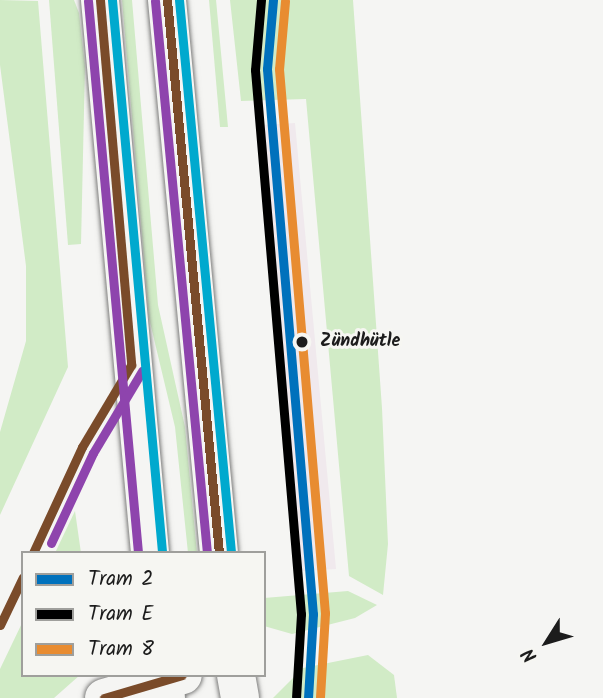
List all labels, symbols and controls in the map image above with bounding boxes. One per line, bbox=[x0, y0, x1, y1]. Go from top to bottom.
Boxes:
marker: Zündhütle bbox=[291, 331, 313, 353]
place label: Zündhütle bbox=[320, 331, 400, 353]
legend bbox=[21, 551, 266, 677]
text: Tram 2 bbox=[88, 563, 153, 596]
text: Tram E bbox=[88, 598, 153, 631]
north arrow bbox=[512, 607, 582, 677]
text: Tram 8 bbox=[88, 633, 154, 666]
text: N bbox=[515, 641, 546, 668]

